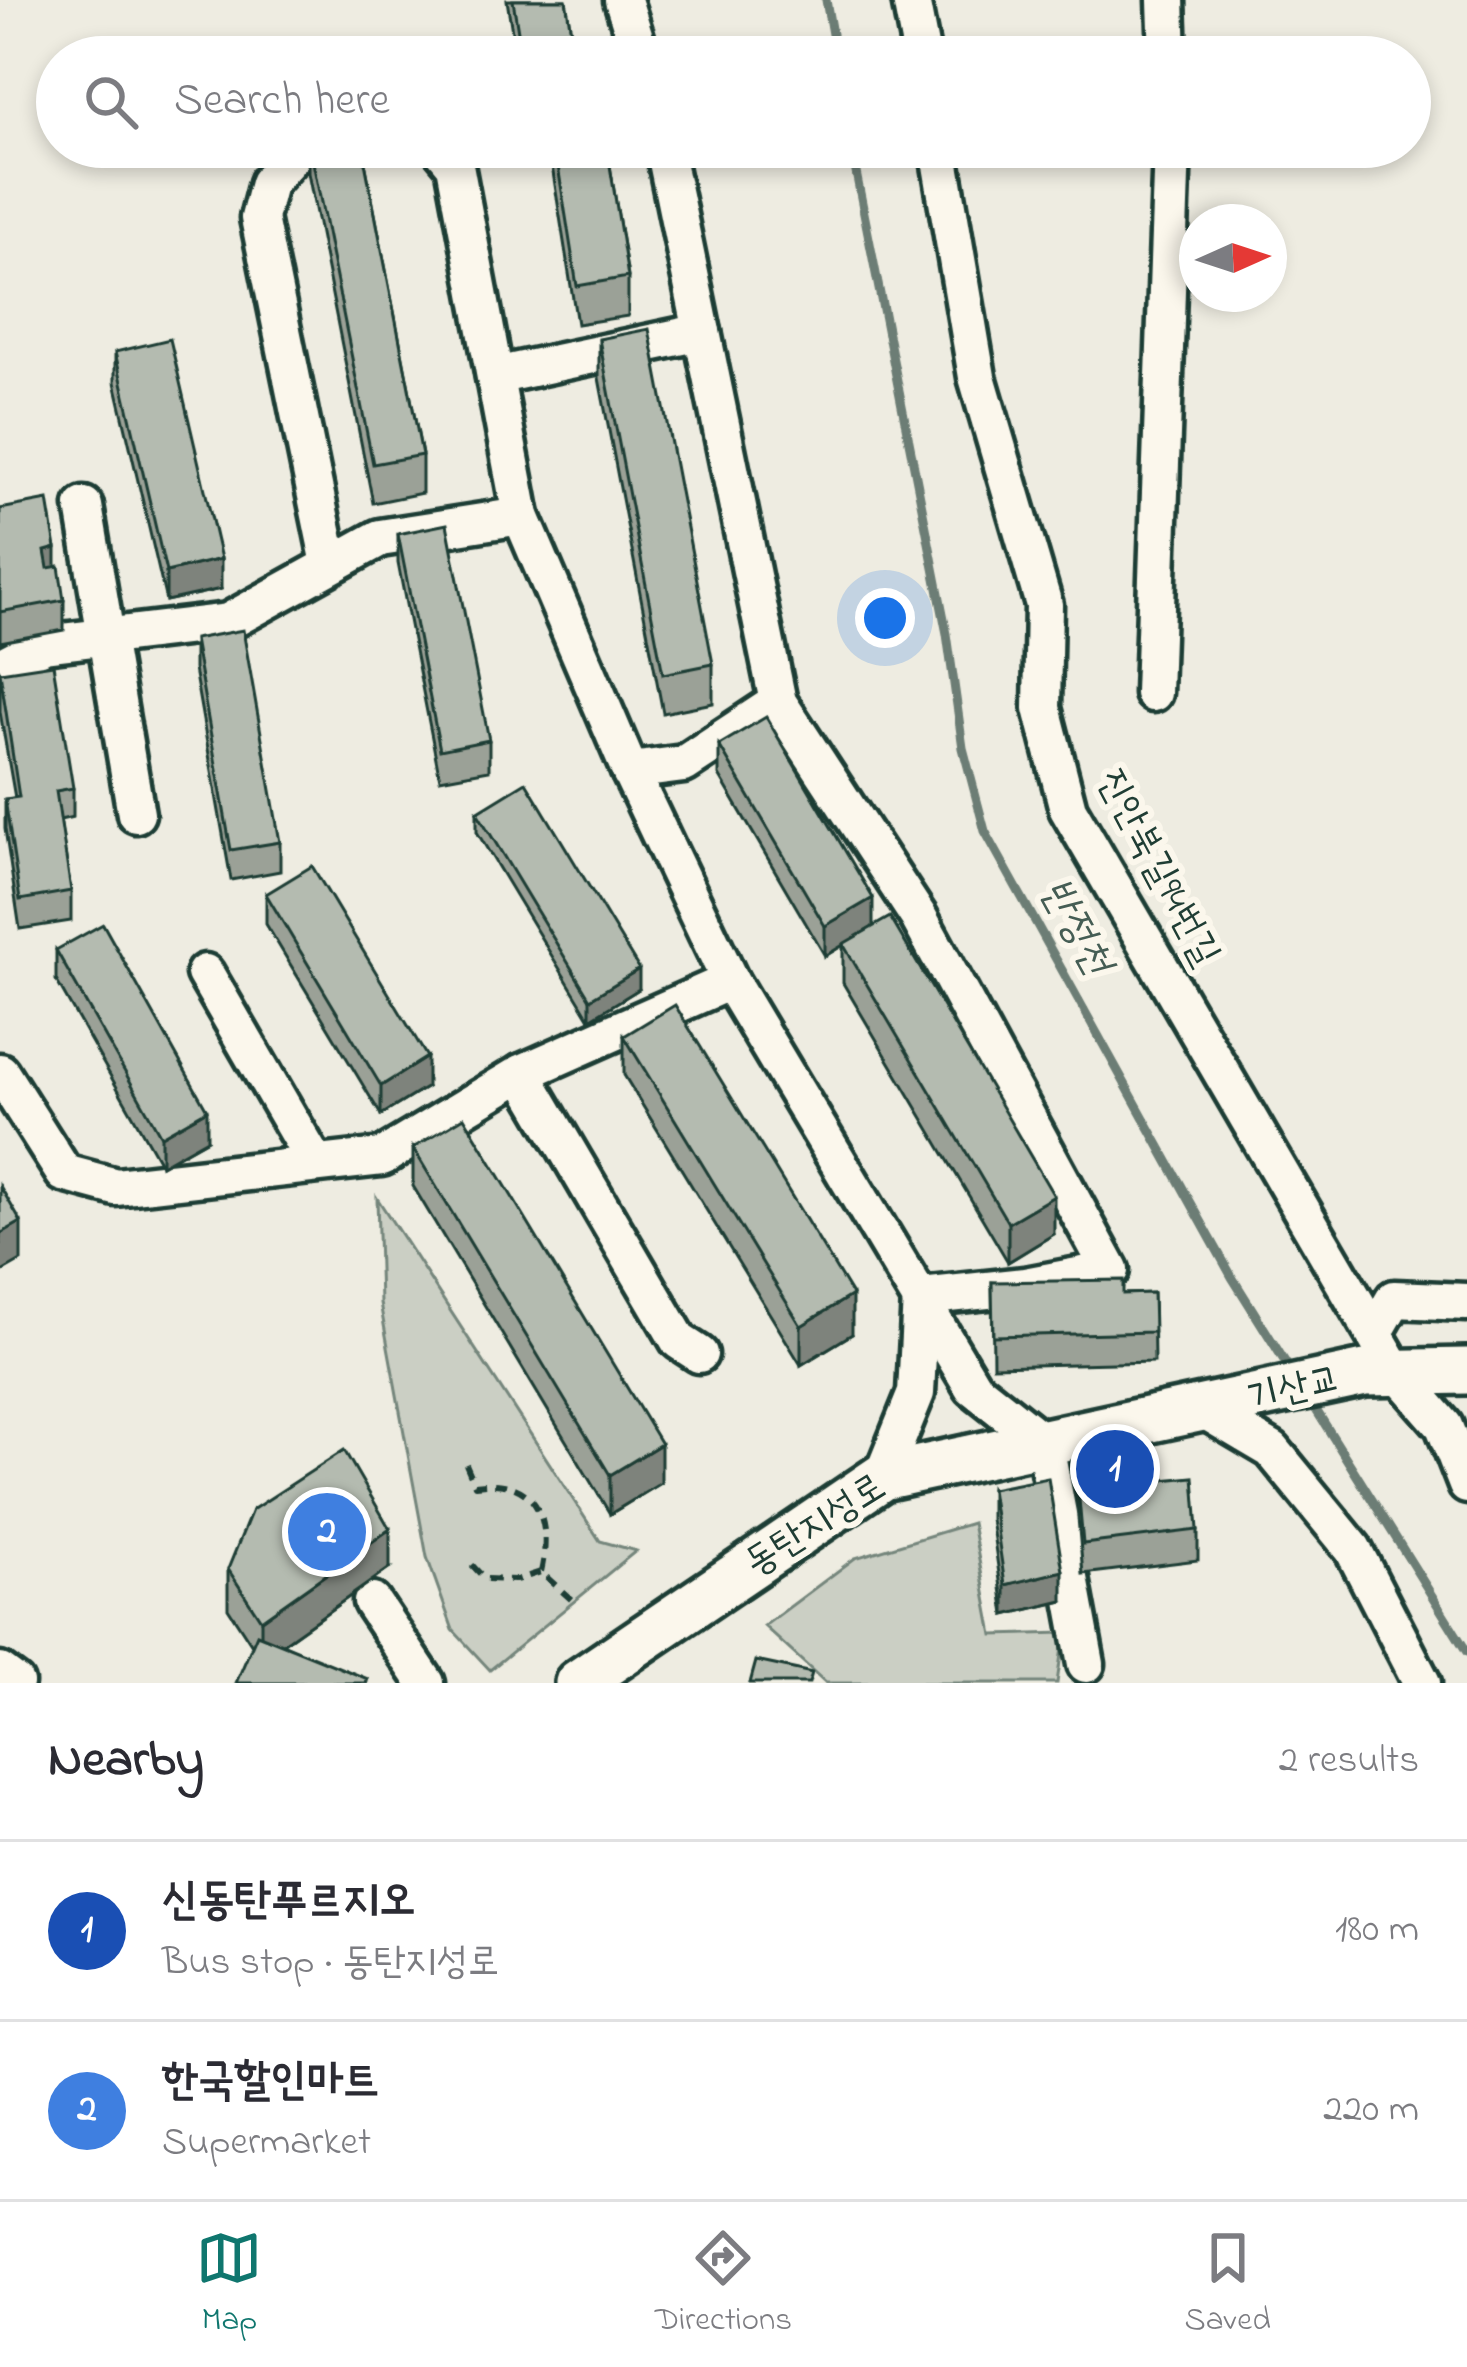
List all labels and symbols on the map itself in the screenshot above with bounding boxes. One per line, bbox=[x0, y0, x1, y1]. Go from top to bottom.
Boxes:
north arrow bbox=[1179, 204, 1287, 312]
your location bbox=[855, 588, 915, 648]
street label: 진안북길94번길 bbox=[1081, 759, 1233, 977]
water label: 반정천 bbox=[1024, 868, 1128, 990]
street label: 기산교 bbox=[1242, 1352, 1346, 1428]
pin: 1 bbox=[1076, 1424, 1154, 1514]
street label: 동탄지성로 bbox=[734, 1460, 898, 1592]
pin: 2 bbox=[288, 1487, 366, 1577]

